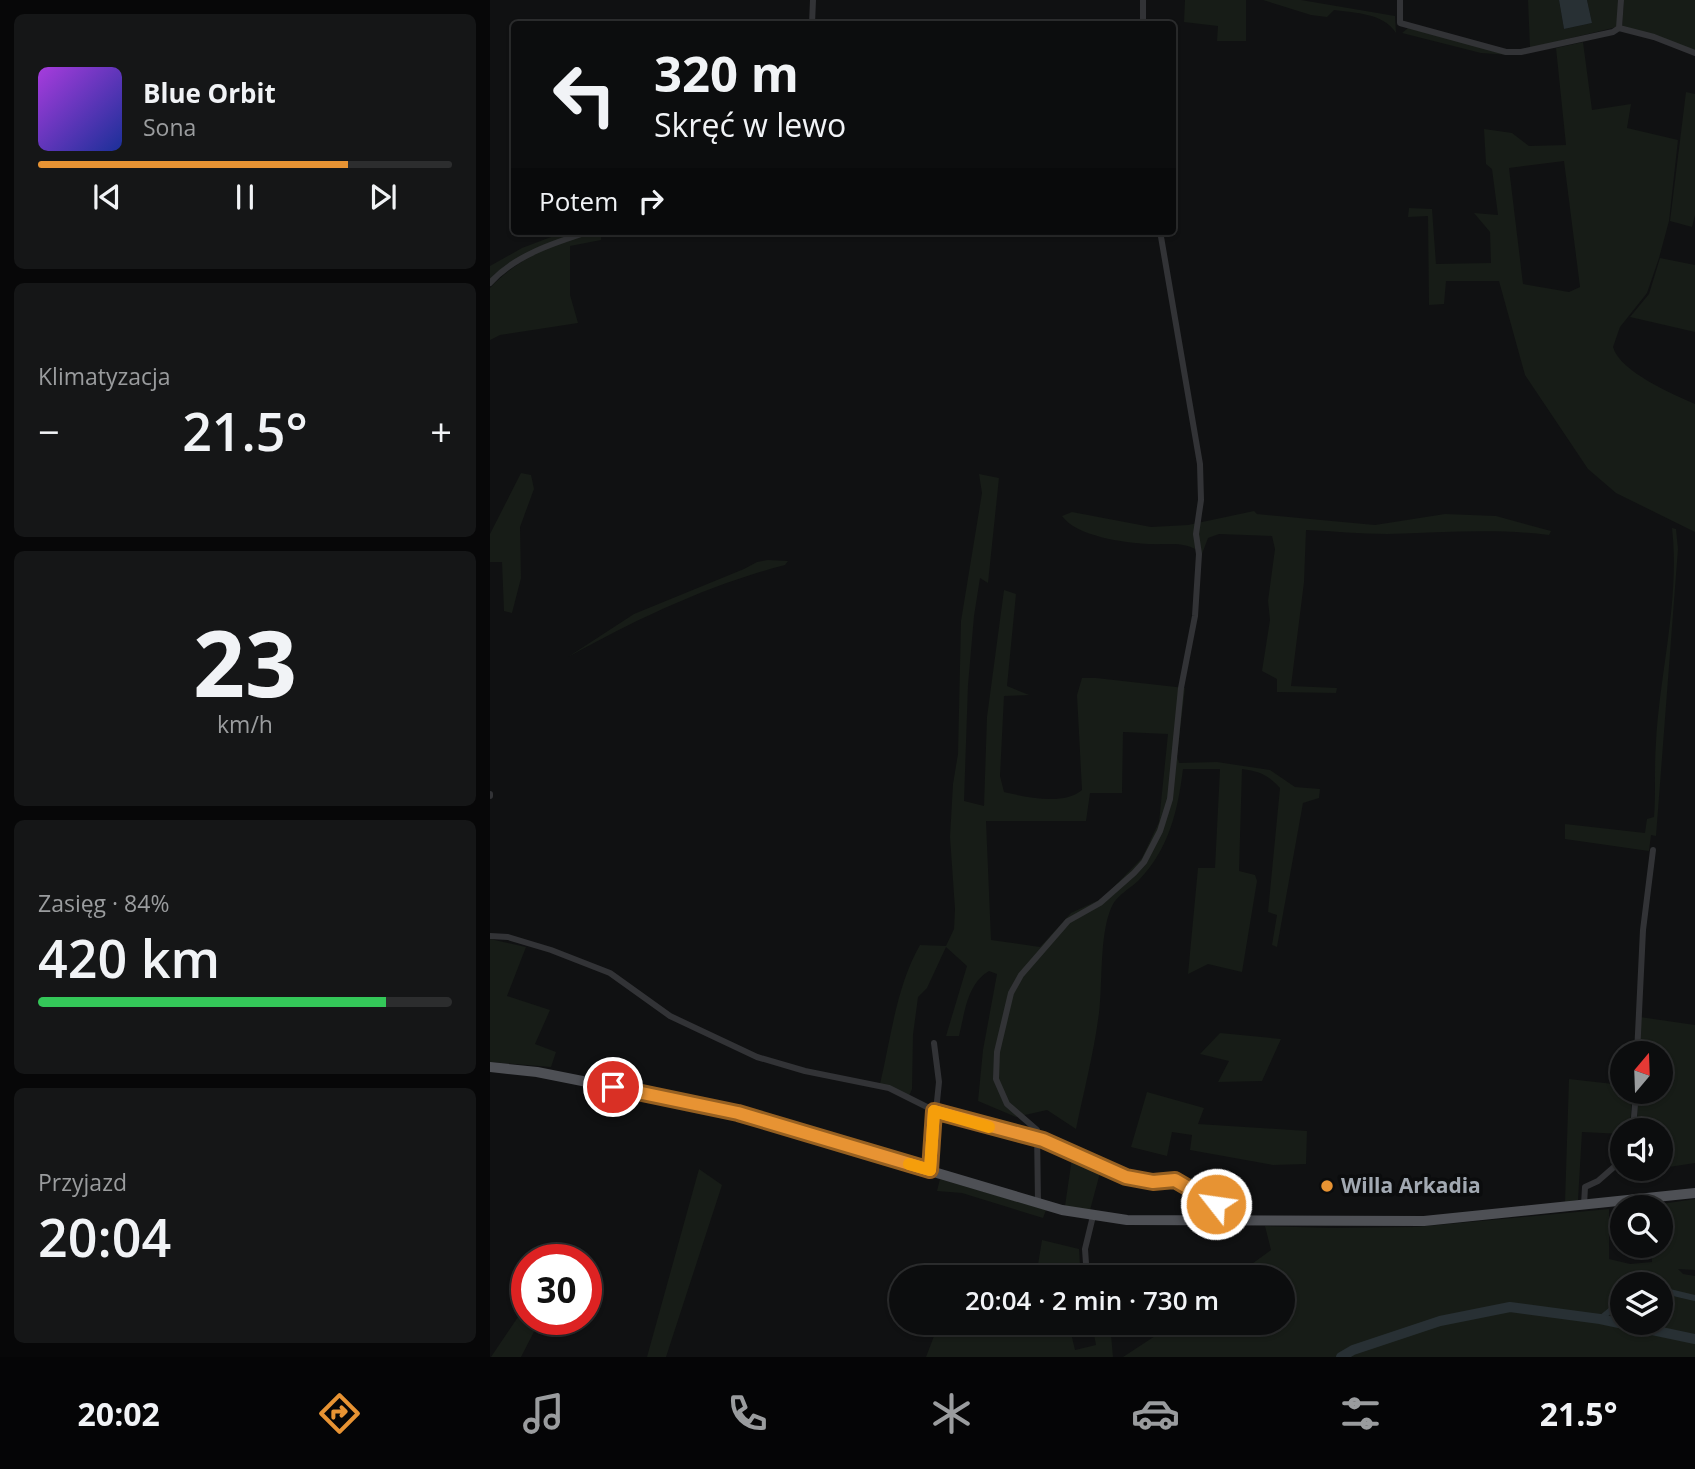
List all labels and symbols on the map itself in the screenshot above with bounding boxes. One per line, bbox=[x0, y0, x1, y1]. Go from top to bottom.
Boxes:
north arrow bbox=[1610, 1041, 1673, 1104]
pin bbox=[583, 1057, 643, 1117]
position arrow bbox=[1179, 1167, 1253, 1241]
place label: Willa Arkadia bbox=[1341, 1171, 1481, 1199]
marker: Willa Arkadia bbox=[1319, 1178, 1335, 1194]
speed limit sign: 30 bbox=[511, 1244, 602, 1335]

